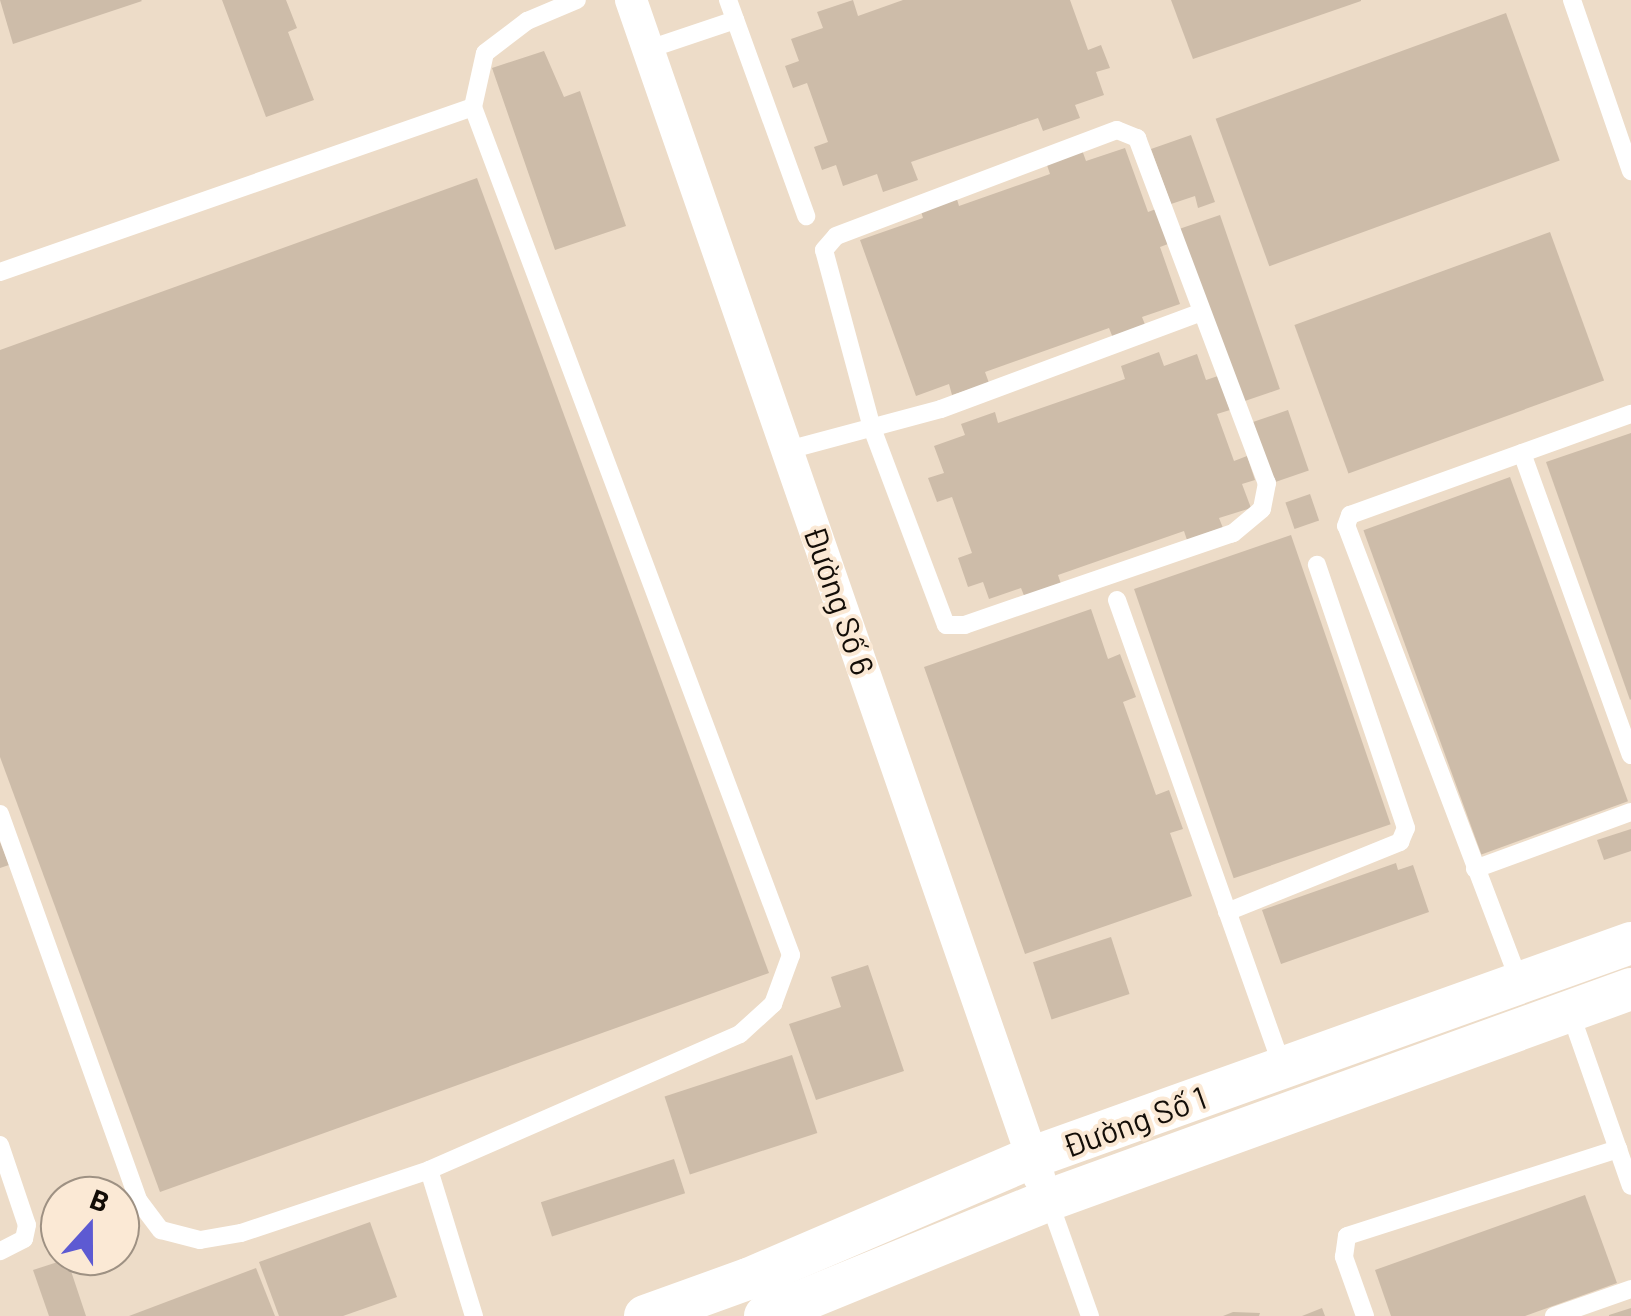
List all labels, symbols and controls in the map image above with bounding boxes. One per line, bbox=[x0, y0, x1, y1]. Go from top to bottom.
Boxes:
street label: Đường Số 6 bbox=[797, 520, 883, 680]
street label: Đường Số 1 bbox=[1057, 1077, 1211, 1165]
north arrow bbox=[40, 1176, 140, 1276]
text: B bbox=[86, 1181, 114, 1219]

